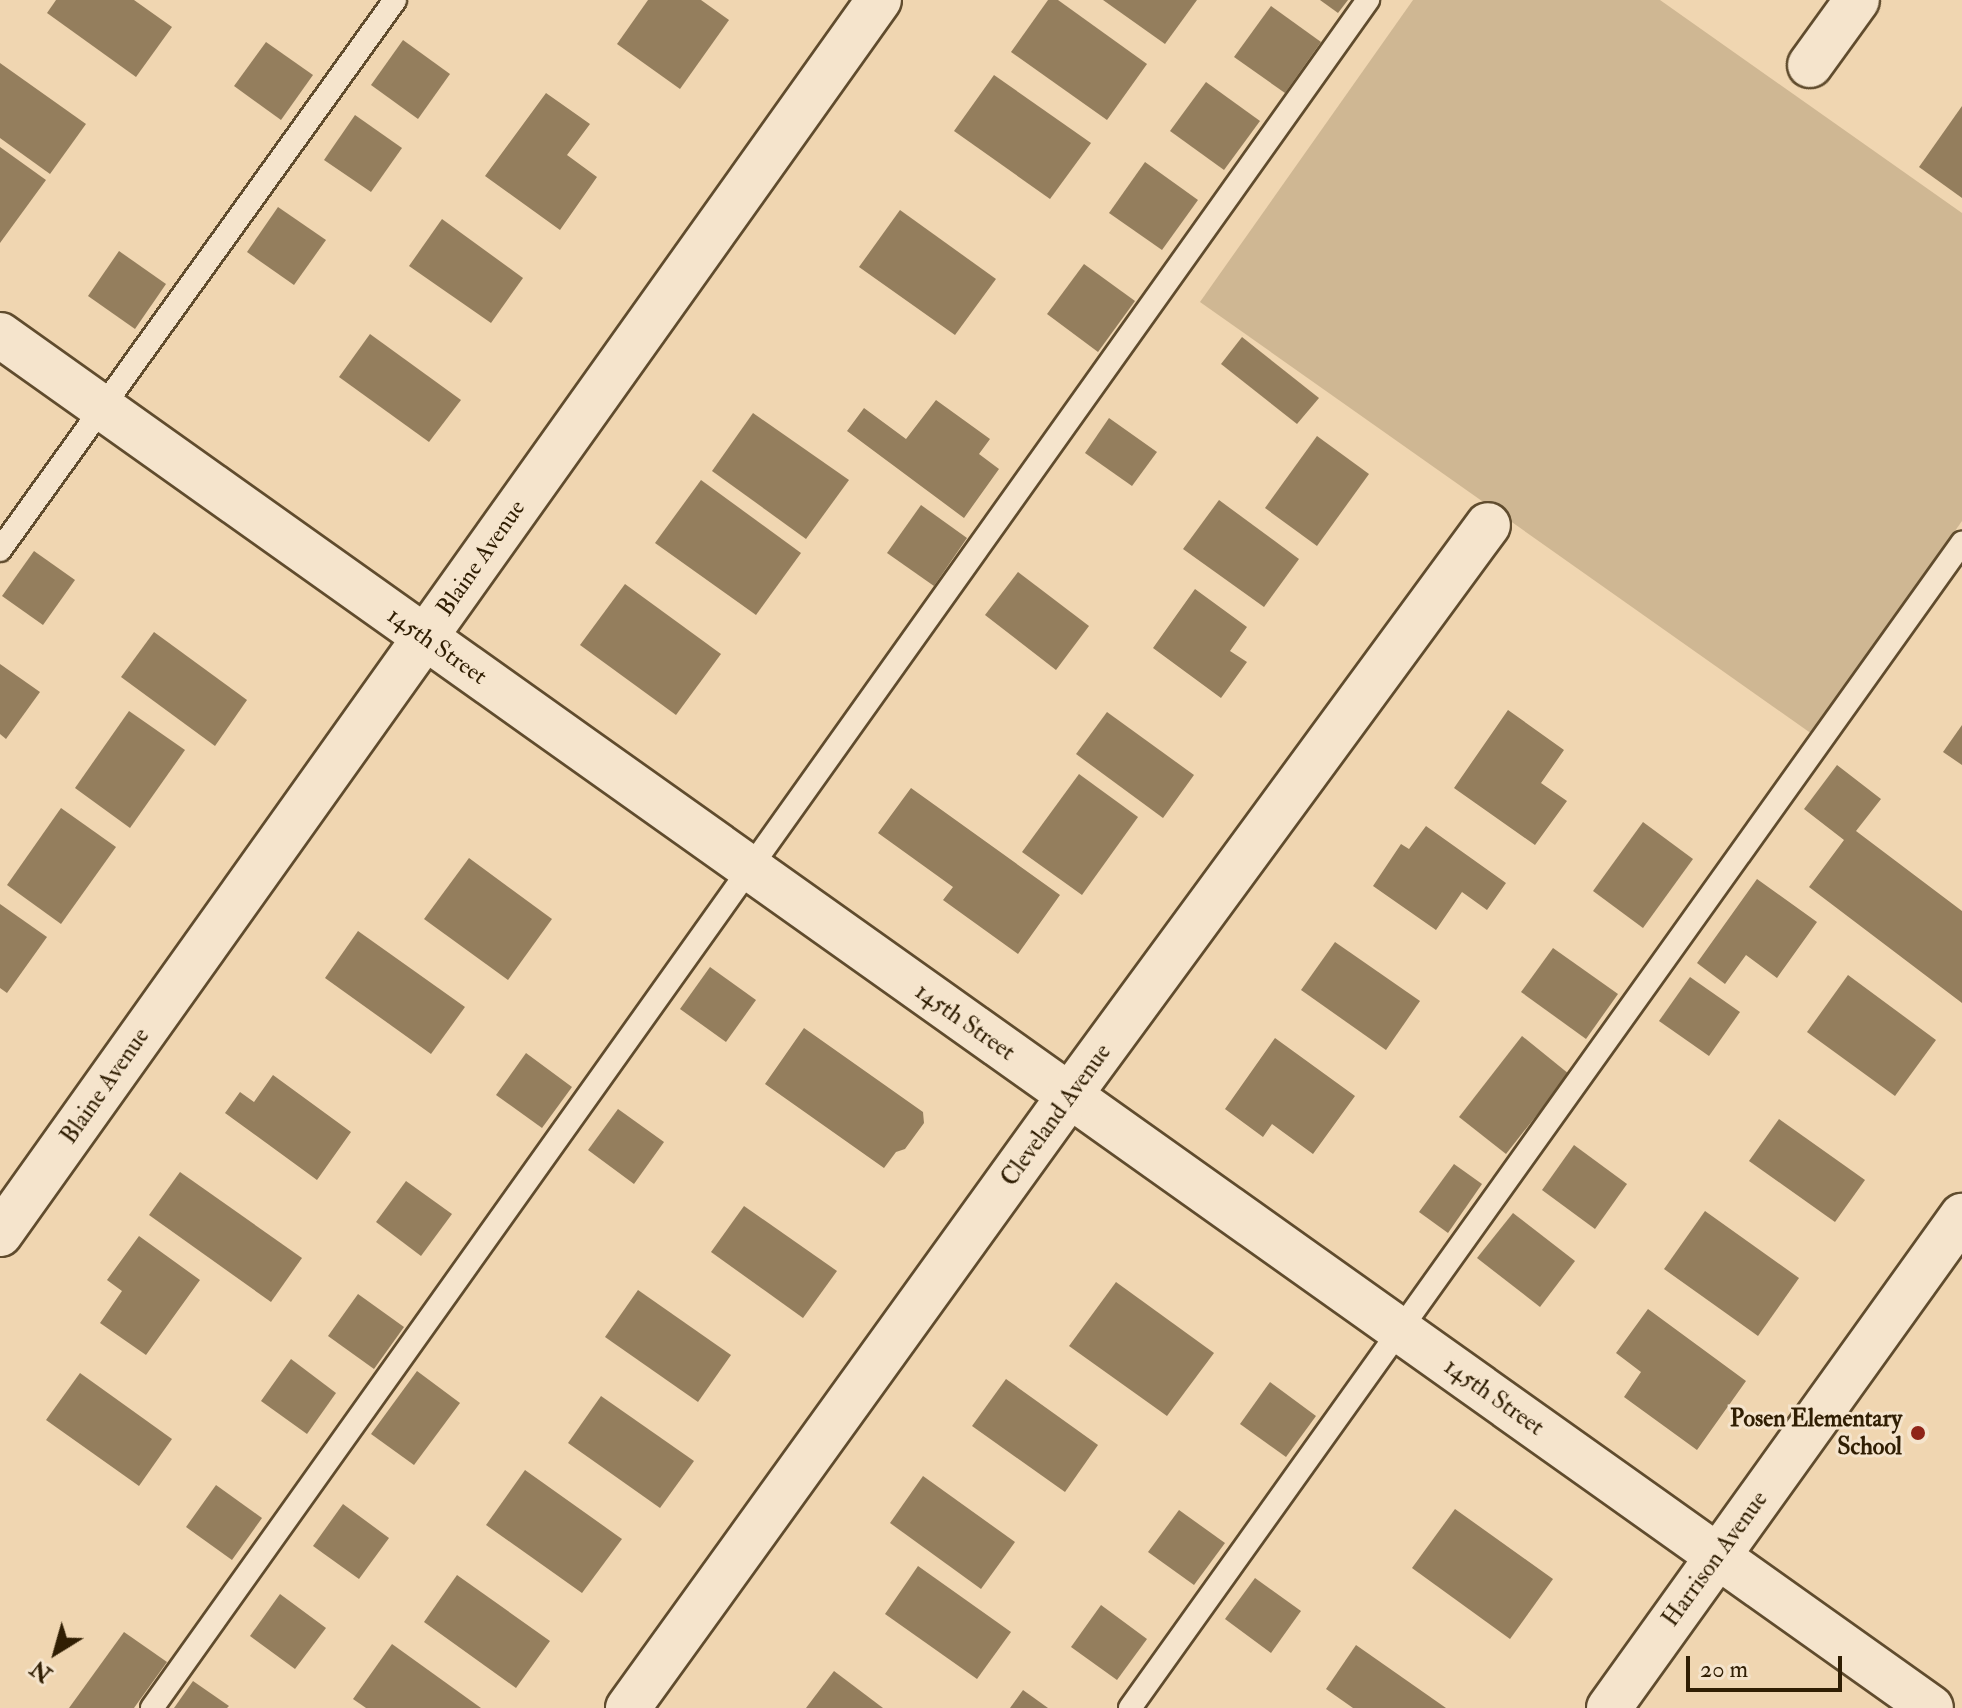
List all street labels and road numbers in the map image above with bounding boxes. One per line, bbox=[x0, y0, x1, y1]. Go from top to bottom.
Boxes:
street label: Blaine Avenue bbox=[430, 494, 532, 622]
street label: 145th Street bbox=[382, 601, 492, 691]
street label: 145th Street bbox=[910, 977, 1020, 1067]
street label: Blaine Avenue bbox=[54, 1022, 156, 1150]
street label: Cleveland Avenue bbox=[995, 1038, 1117, 1192]
street label: 145th Street bbox=[1439, 1352, 1549, 1442]
street label: Harrison Avenue bbox=[1656, 1486, 1774, 1632]

